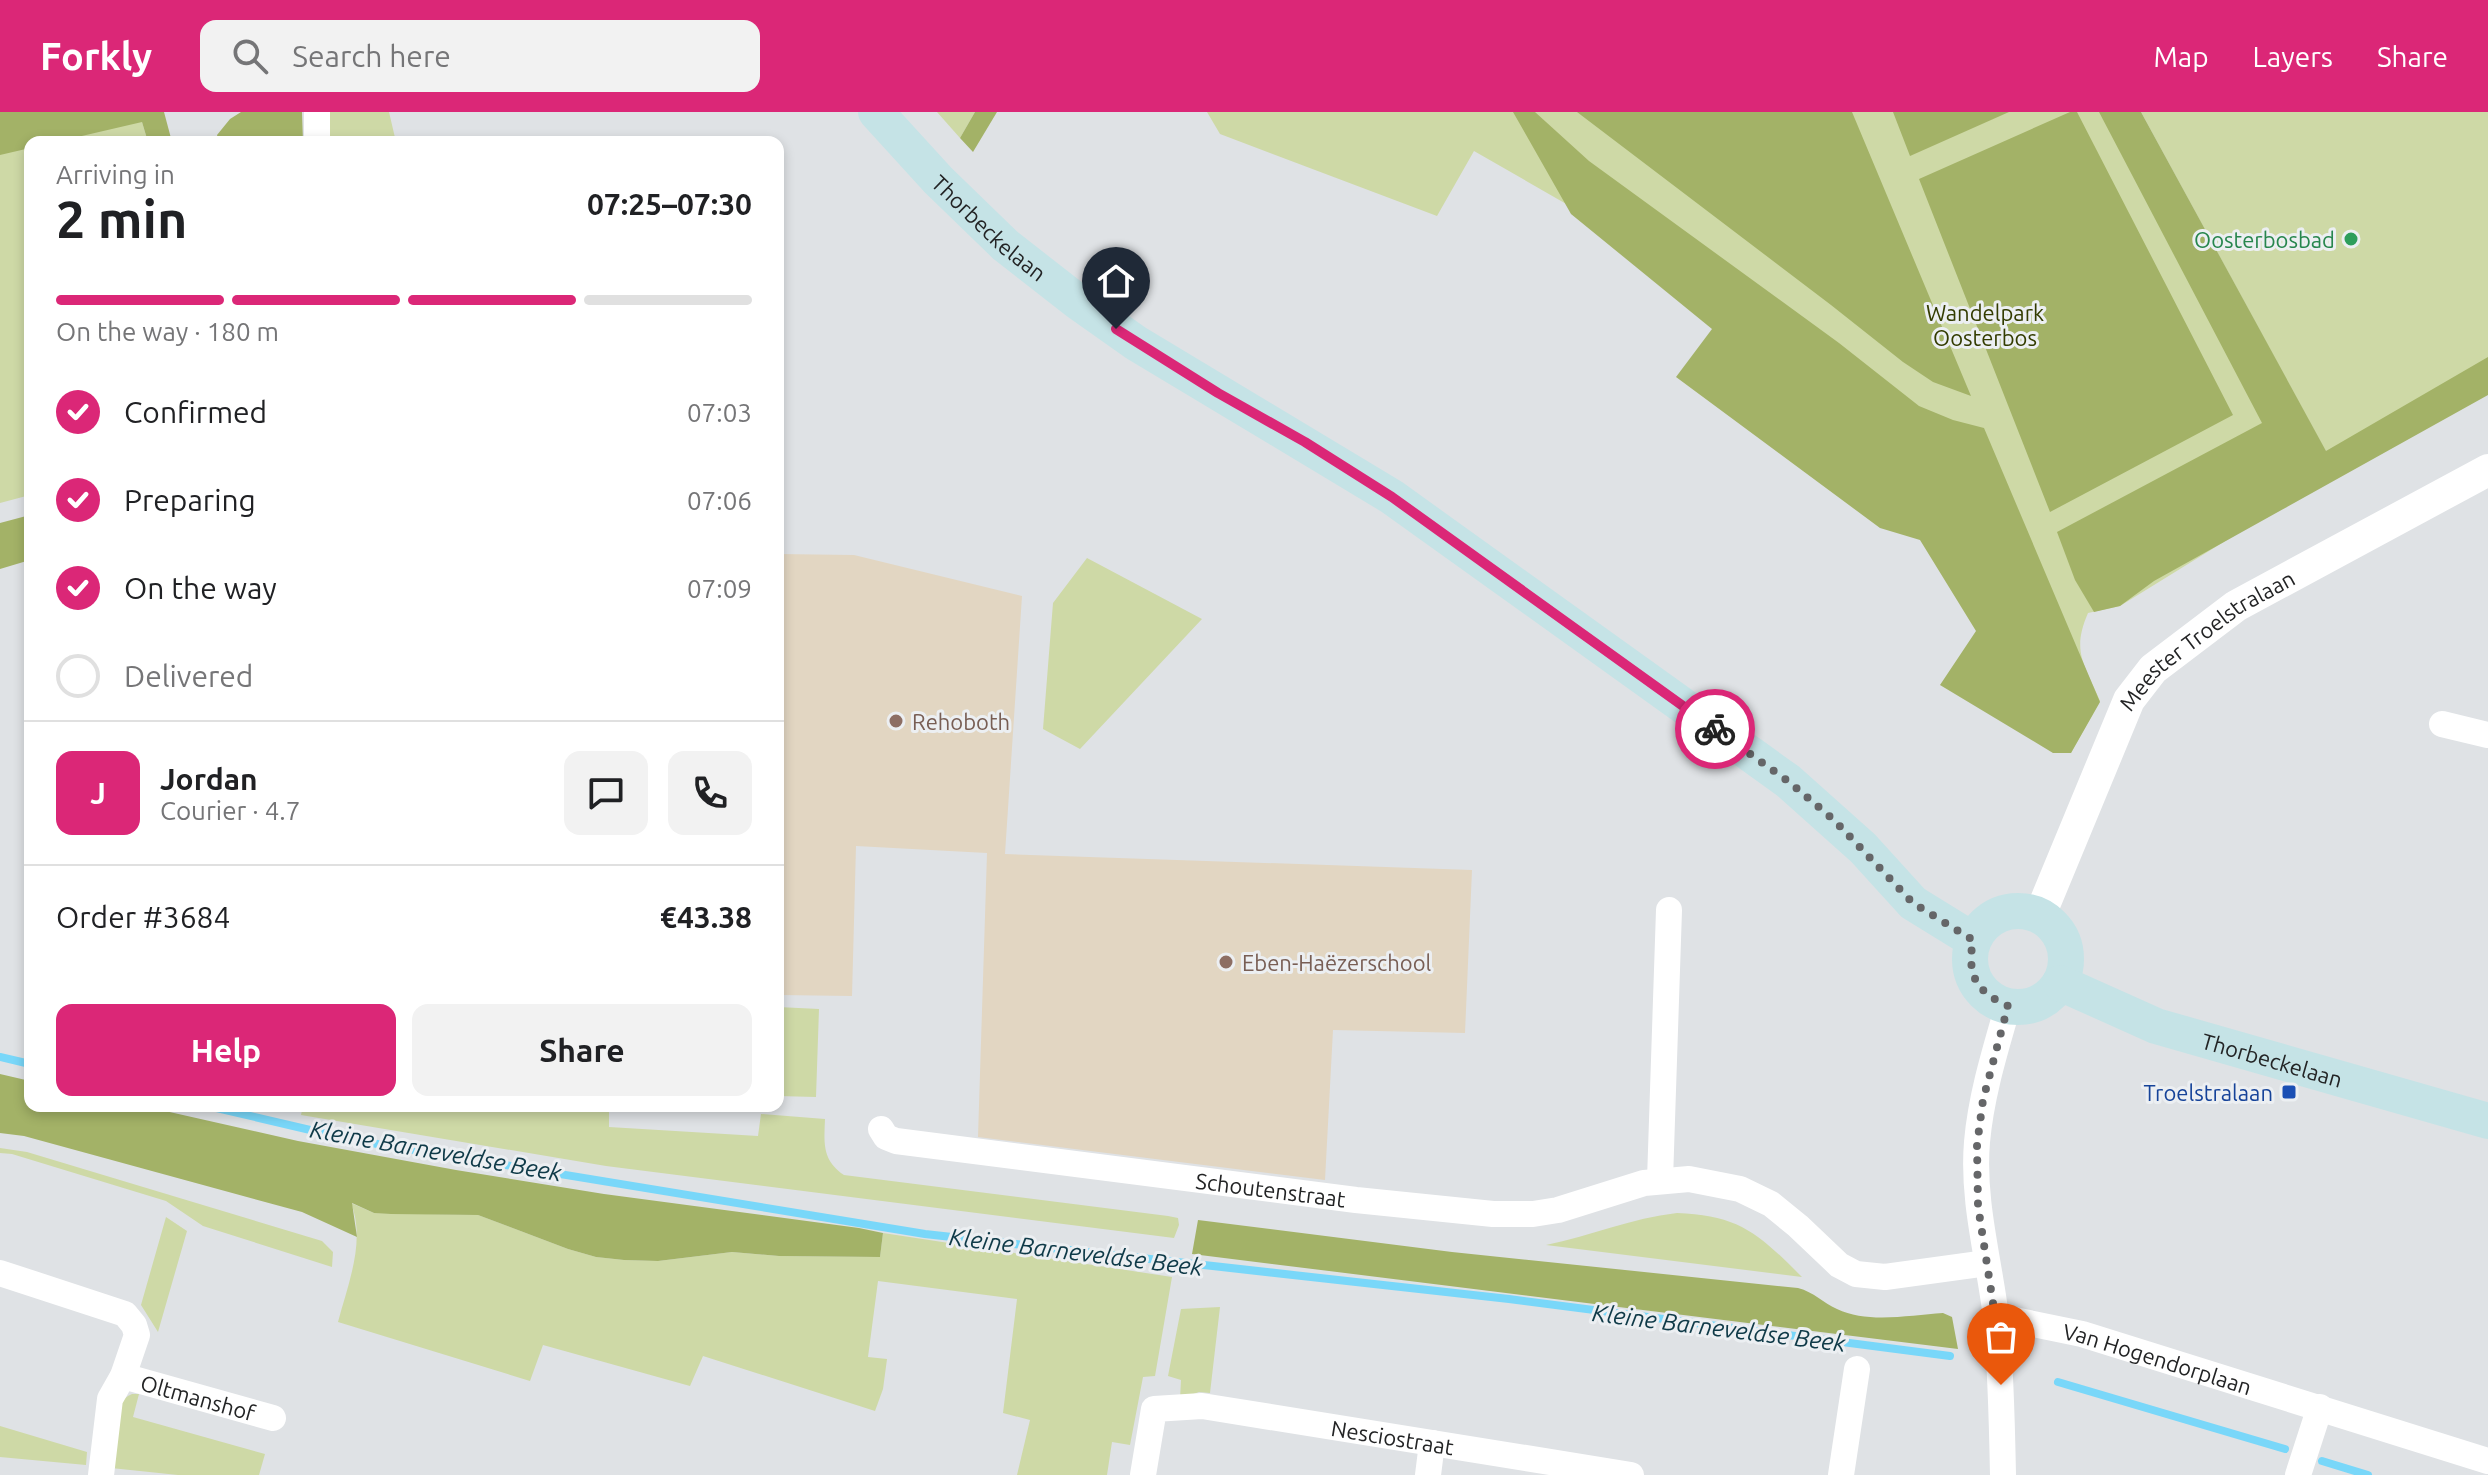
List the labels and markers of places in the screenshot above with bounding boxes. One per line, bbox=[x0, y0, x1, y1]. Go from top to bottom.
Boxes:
place label: Oosterbosbad bbox=[2194, 227, 2335, 252]
marker: Oosterbosbad bbox=[2342, 230, 2360, 248]
pin bbox=[1082, 247, 1150, 329]
place label: Rehoboth bbox=[912, 709, 1010, 734]
marker: Rehoboth bbox=[887, 712, 905, 730]
place label: Eben-Haëzerschool bbox=[1242, 950, 1432, 975]
marker: Eben-Haëzerschool bbox=[1217, 953, 1235, 971]
place label: Troelstralaan bbox=[2144, 1080, 2273, 1105]
marker: Troelstralaan bbox=[2280, 1083, 2298, 1101]
pin bbox=[1967, 1303, 2035, 1385]

